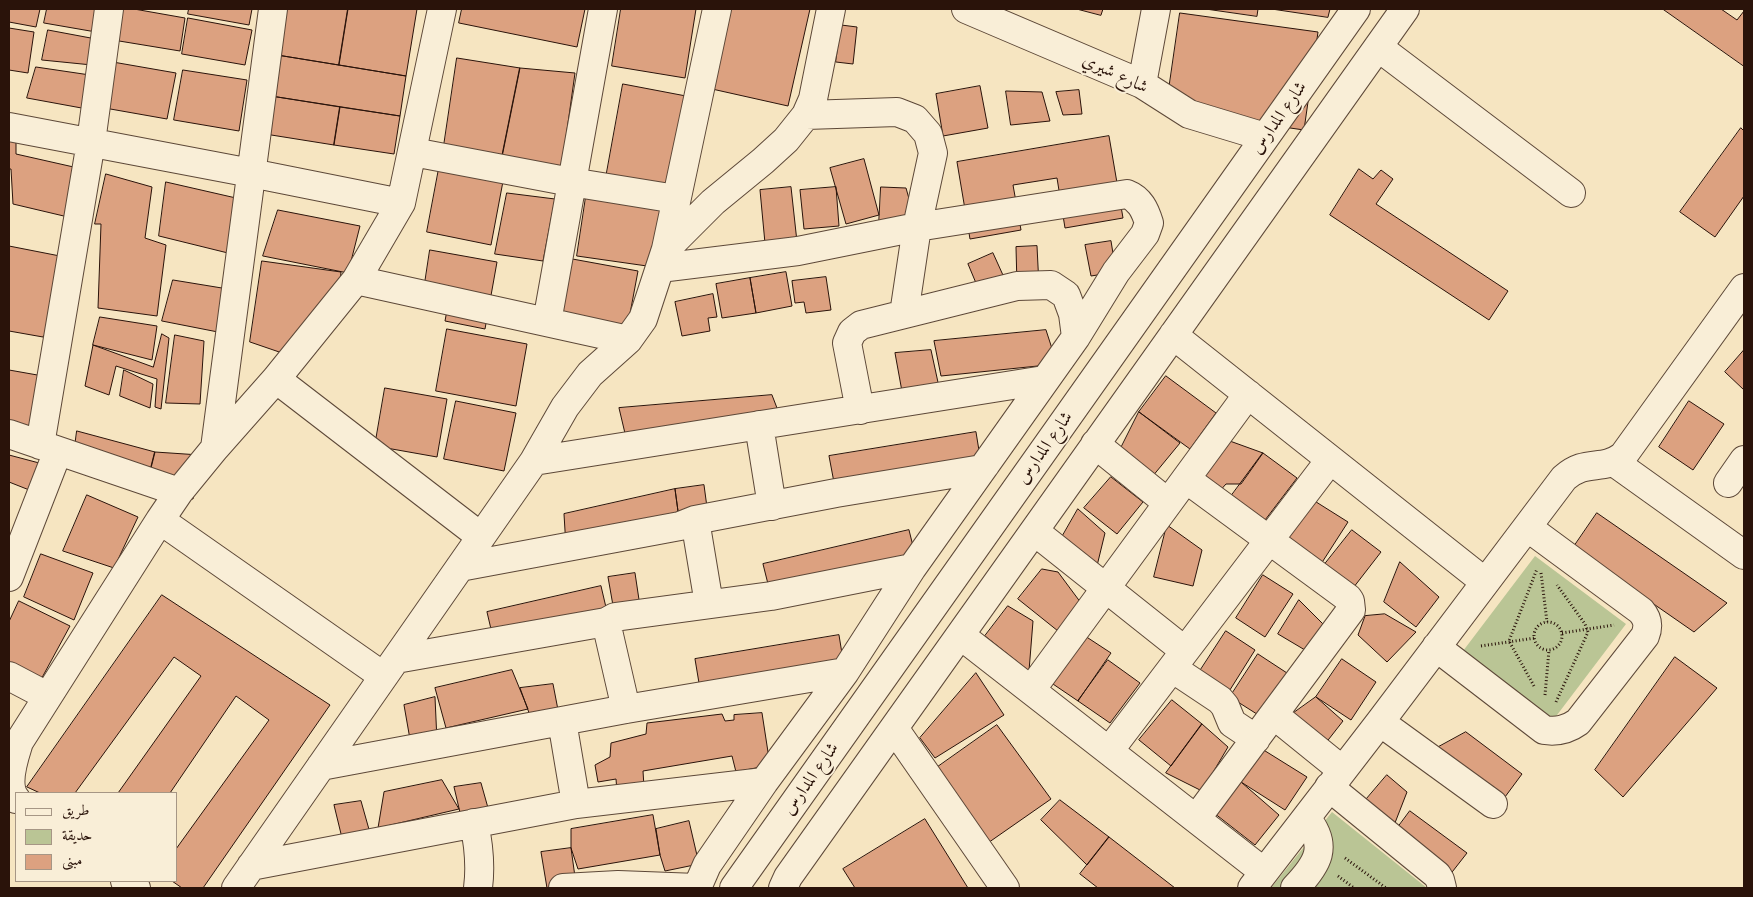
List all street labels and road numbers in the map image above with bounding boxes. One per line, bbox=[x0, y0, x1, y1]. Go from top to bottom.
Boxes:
street label: شارع شيري bbox=[1079, 49, 1151, 99]
street label: شارع المدارس bbox=[1246, 77, 1312, 159]
street label: شارع المدارس bbox=[1012, 407, 1078, 489]
street label: شارع المدارس bbox=[778, 738, 844, 820]

